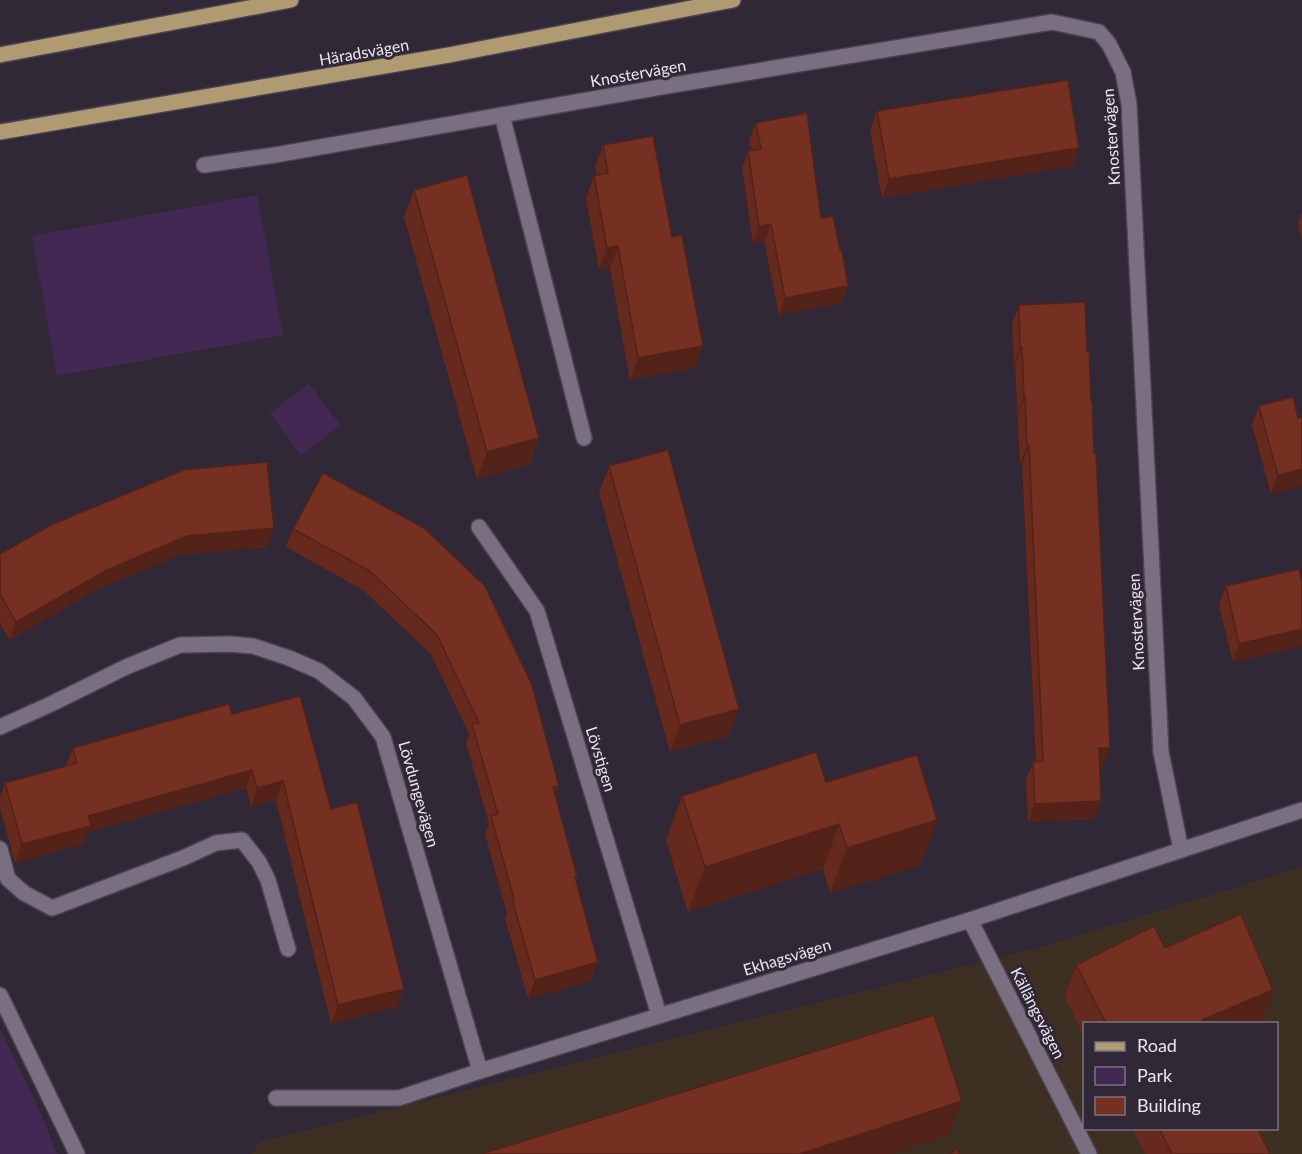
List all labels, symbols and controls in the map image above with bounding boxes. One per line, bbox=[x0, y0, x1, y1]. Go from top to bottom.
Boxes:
street label: Häradsvägen bbox=[317, 34, 410, 69]
street label: Knostervägen bbox=[588, 55, 687, 90]
street label: Knostervägen bbox=[1098, 88, 1123, 186]
street label: Knostervägen bbox=[1123, 573, 1148, 671]
street label: Lövstigen bbox=[583, 724, 620, 794]
street label: Lövdungevägen bbox=[395, 739, 444, 849]
street label: Ekhagsvägen bbox=[741, 934, 833, 979]
street label: Källängsvägen bbox=[1007, 964, 1070, 1061]
legend bbox=[1083, 1022, 1278, 1130]
text: Road bbox=[1137, 1034, 1177, 1056]
text: Park bbox=[1137, 1064, 1173, 1086]
text: Building bbox=[1137, 1094, 1201, 1116]

